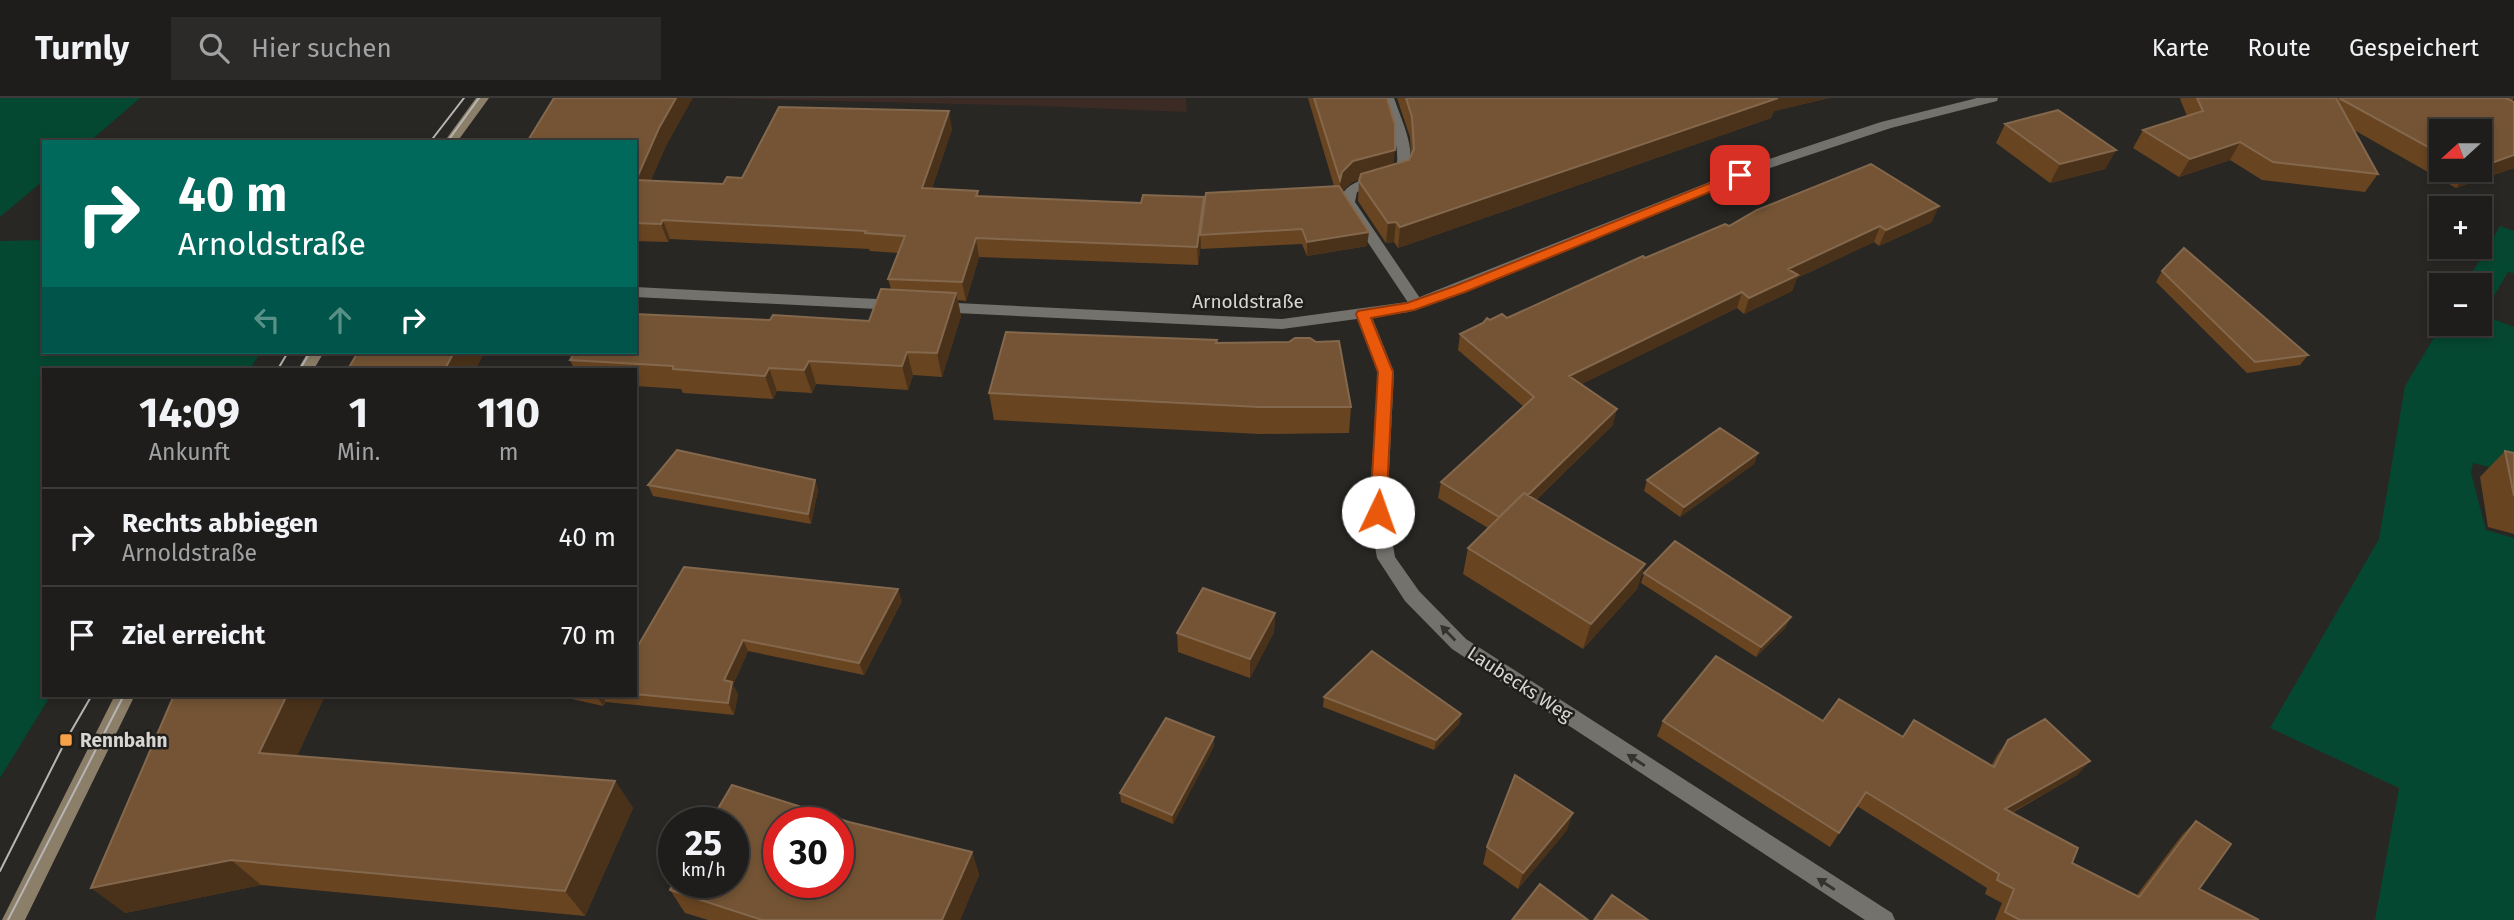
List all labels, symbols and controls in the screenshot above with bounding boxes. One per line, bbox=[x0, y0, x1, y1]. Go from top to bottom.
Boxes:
search box bbox=[171, 17, 661, 80]
text: Turnly bbox=[35, 28, 129, 68]
icon: search bbox=[195, 29, 233, 67]
text: Hier suchen bbox=[251, 33, 392, 64]
text: Karte bbox=[2152, 34, 2209, 62]
text: Route bbox=[2247, 34, 2311, 62]
text: Gespeichert bbox=[2349, 34, 2479, 62]
north arrow bbox=[2429, 119, 2492, 182]
map controls bbox=[2429, 119, 2492, 336]
pin bbox=[1710, 145, 1770, 205]
icon: arrive bbox=[1721, 156, 1759, 194]
text: 40 m bbox=[178, 165, 287, 224]
icon: right bbox=[63, 168, 154, 259]
button: + bbox=[2429, 196, 2492, 259]
text: Arnoldstraße bbox=[178, 225, 366, 263]
button: − bbox=[2429, 273, 2492, 336]
street label: Arnoldstraße bbox=[1192, 290, 1304, 313]
icon: left bbox=[248, 301, 286, 339]
icon: ahead bbox=[321, 301, 359, 339]
icon: right bbox=[394, 301, 432, 339]
text: 14:09 bbox=[139, 388, 240, 438]
text: 1 bbox=[349, 388, 368, 438]
text: 110 bbox=[477, 388, 540, 438]
text: Ankunft bbox=[149, 438, 230, 466]
text: Min. bbox=[337, 438, 380, 466]
text: m bbox=[499, 438, 518, 466]
position arrow bbox=[1341, 475, 1415, 549]
text: Rechts abbiegen bbox=[122, 508, 318, 539]
icon: right bbox=[63, 518, 101, 556]
text: 40 m bbox=[558, 522, 616, 553]
text: Arnoldstraße bbox=[122, 539, 257, 567]
icon: arrive bbox=[63, 616, 101, 654]
text: Ziel erreicht bbox=[122, 620, 265, 651]
text: 70 m bbox=[561, 620, 616, 651]
one-way arrow bbox=[1439, 624, 1456, 641]
street label: Laubecks Weg bbox=[1463, 641, 1577, 727]
place label: Rennbahn bbox=[80, 729, 167, 752]
marker: Rennbahn bbox=[58, 732, 74, 748]
one-way arrow bbox=[1626, 754, 1645, 767]
speed limit sign: 30 bbox=[763, 807, 854, 898]
text: 25 bbox=[685, 822, 722, 864]
text: km/h bbox=[681, 859, 726, 881]
one-way arrow bbox=[1816, 878, 1836, 891]

